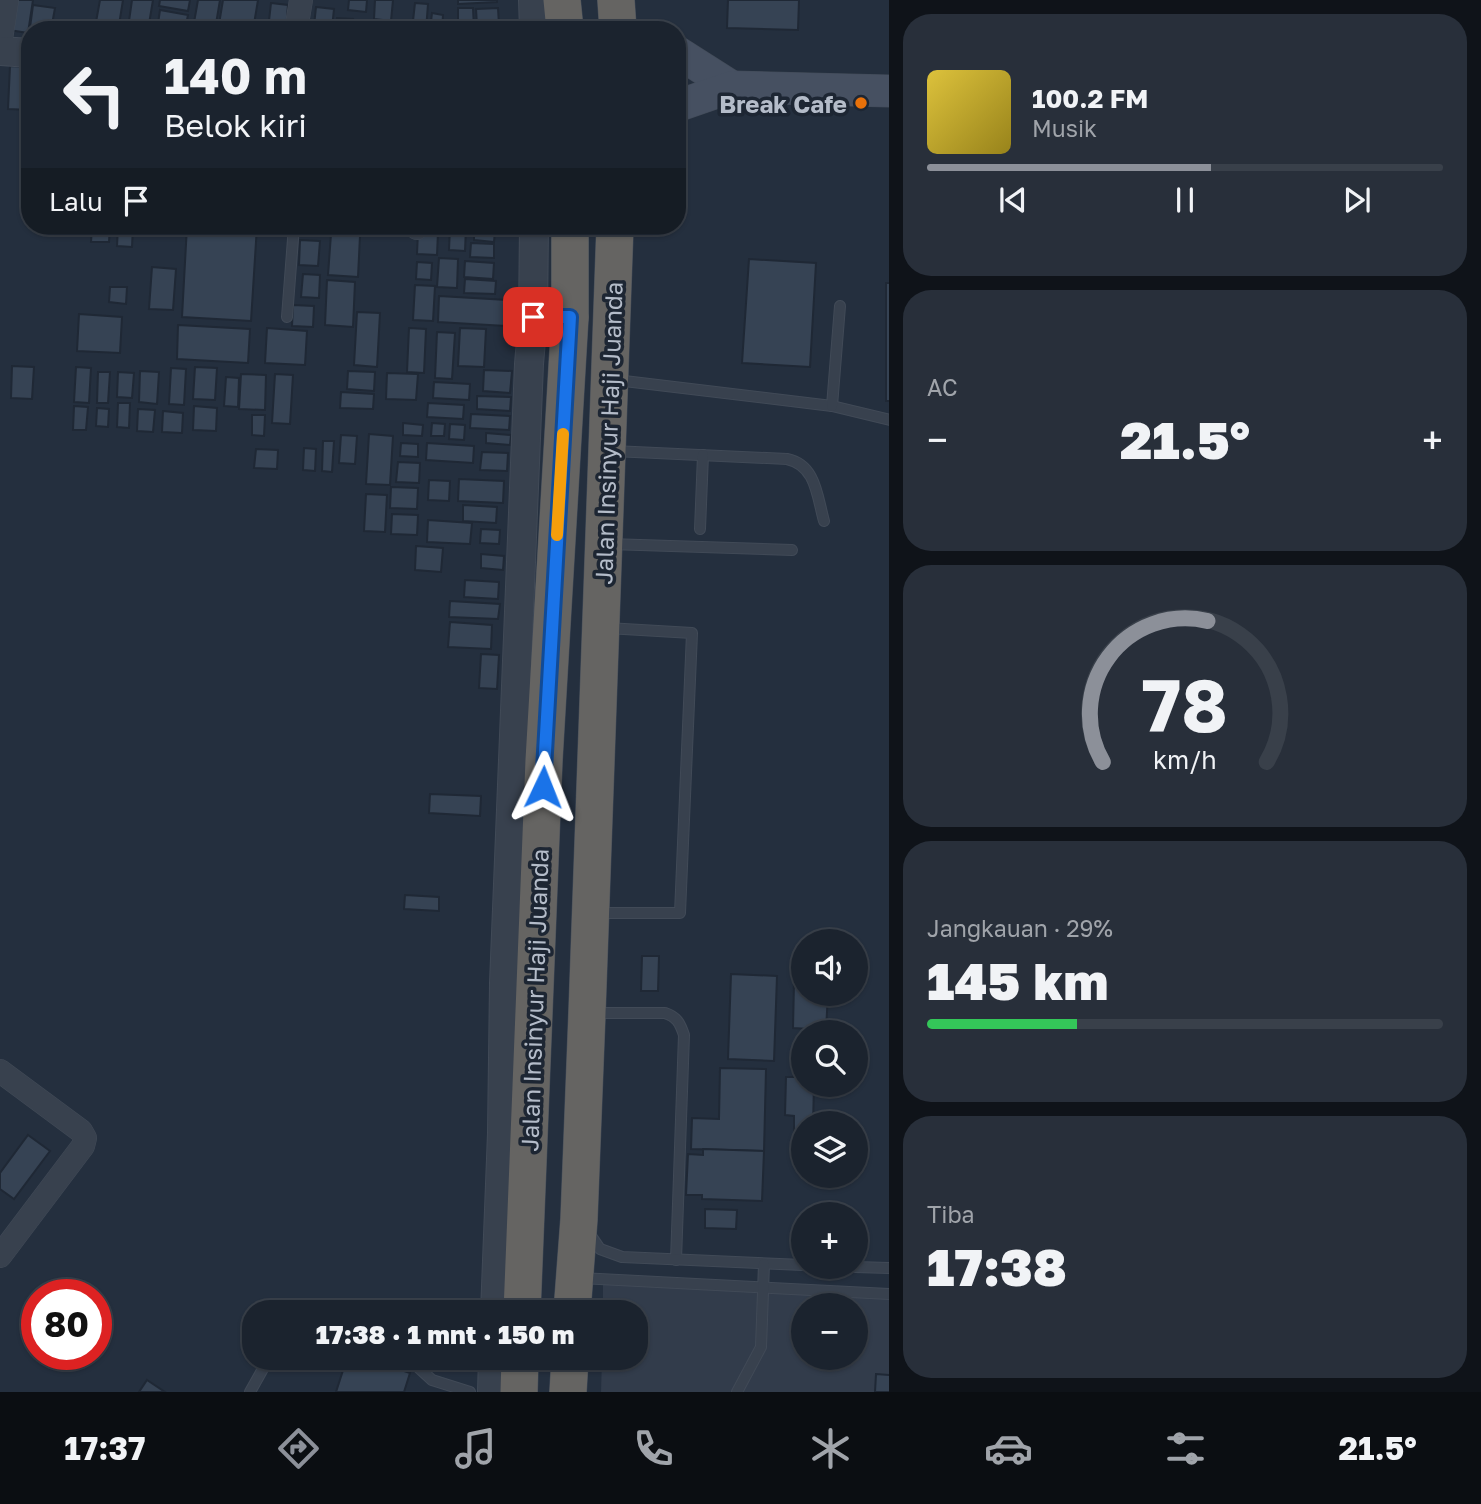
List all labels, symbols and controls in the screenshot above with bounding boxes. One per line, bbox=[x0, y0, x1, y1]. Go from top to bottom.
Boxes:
text: 140 m bbox=[164, 46, 307, 105]
icon: left bbox=[49, 49, 140, 140]
text: 100.2 FM bbox=[1032, 83, 1148, 114]
place label: Break Cafe bbox=[719, 89, 847, 118]
marker: Break Cafe bbox=[853, 95, 869, 111]
text: Belok kiri bbox=[164, 106, 307, 144]
text: Musik bbox=[1032, 114, 1097, 142]
icon: previous bbox=[994, 181, 1032, 219]
icon: pause bbox=[1166, 181, 1204, 219]
icon: next bbox=[1338, 181, 1376, 219]
icon: arrive bbox=[117, 182, 155, 220]
text: Lalu bbox=[49, 186, 103, 217]
street label: Jalan Insinyur Haji Juanda bbox=[588, 281, 628, 585]
pin bbox=[503, 287, 563, 347]
icon: arrive bbox=[514, 298, 552, 336]
text: AC bbox=[927, 373, 958, 401]
text: 21.5° bbox=[1120, 408, 1250, 470]
text: − bbox=[927, 417, 948, 462]
text: + bbox=[1422, 417, 1443, 462]
text: 78 bbox=[1142, 661, 1228, 748]
text: km/h bbox=[1153, 744, 1217, 775]
position arrow bbox=[506, 750, 580, 824]
street label: Jalan Insinyur Haji Juanda bbox=[514, 848, 554, 1152]
text: Jangkauan · 29% bbox=[927, 914, 1113, 942]
map controls bbox=[791, 929, 868, 1370]
button: sound bbox=[791, 929, 868, 1006]
text: 145 km bbox=[927, 949, 1109, 1011]
button: search bbox=[791, 1020, 868, 1097]
button: layers bbox=[791, 1111, 868, 1188]
text: Tiba bbox=[927, 1200, 975, 1228]
button: + bbox=[791, 1202, 868, 1279]
text: 17:38 bbox=[927, 1235, 1067, 1297]
speed limit sign: 80 bbox=[21, 1279, 112, 1370]
button: − bbox=[791, 1293, 868, 1370]
text: 17:38 · 1 mnt · 150 m bbox=[316, 1319, 574, 1350]
icon: directions bbox=[274, 1424, 323, 1473]
icon: music bbox=[451, 1424, 500, 1473]
icon: phone bbox=[629, 1424, 678, 1473]
icon: climate bbox=[806, 1424, 855, 1473]
icon: car bbox=[984, 1424, 1033, 1473]
icon: filters bbox=[1161, 1424, 1210, 1473]
text: 17:37 bbox=[64, 1429, 145, 1467]
text: 21.5° bbox=[1339, 1429, 1417, 1467]

